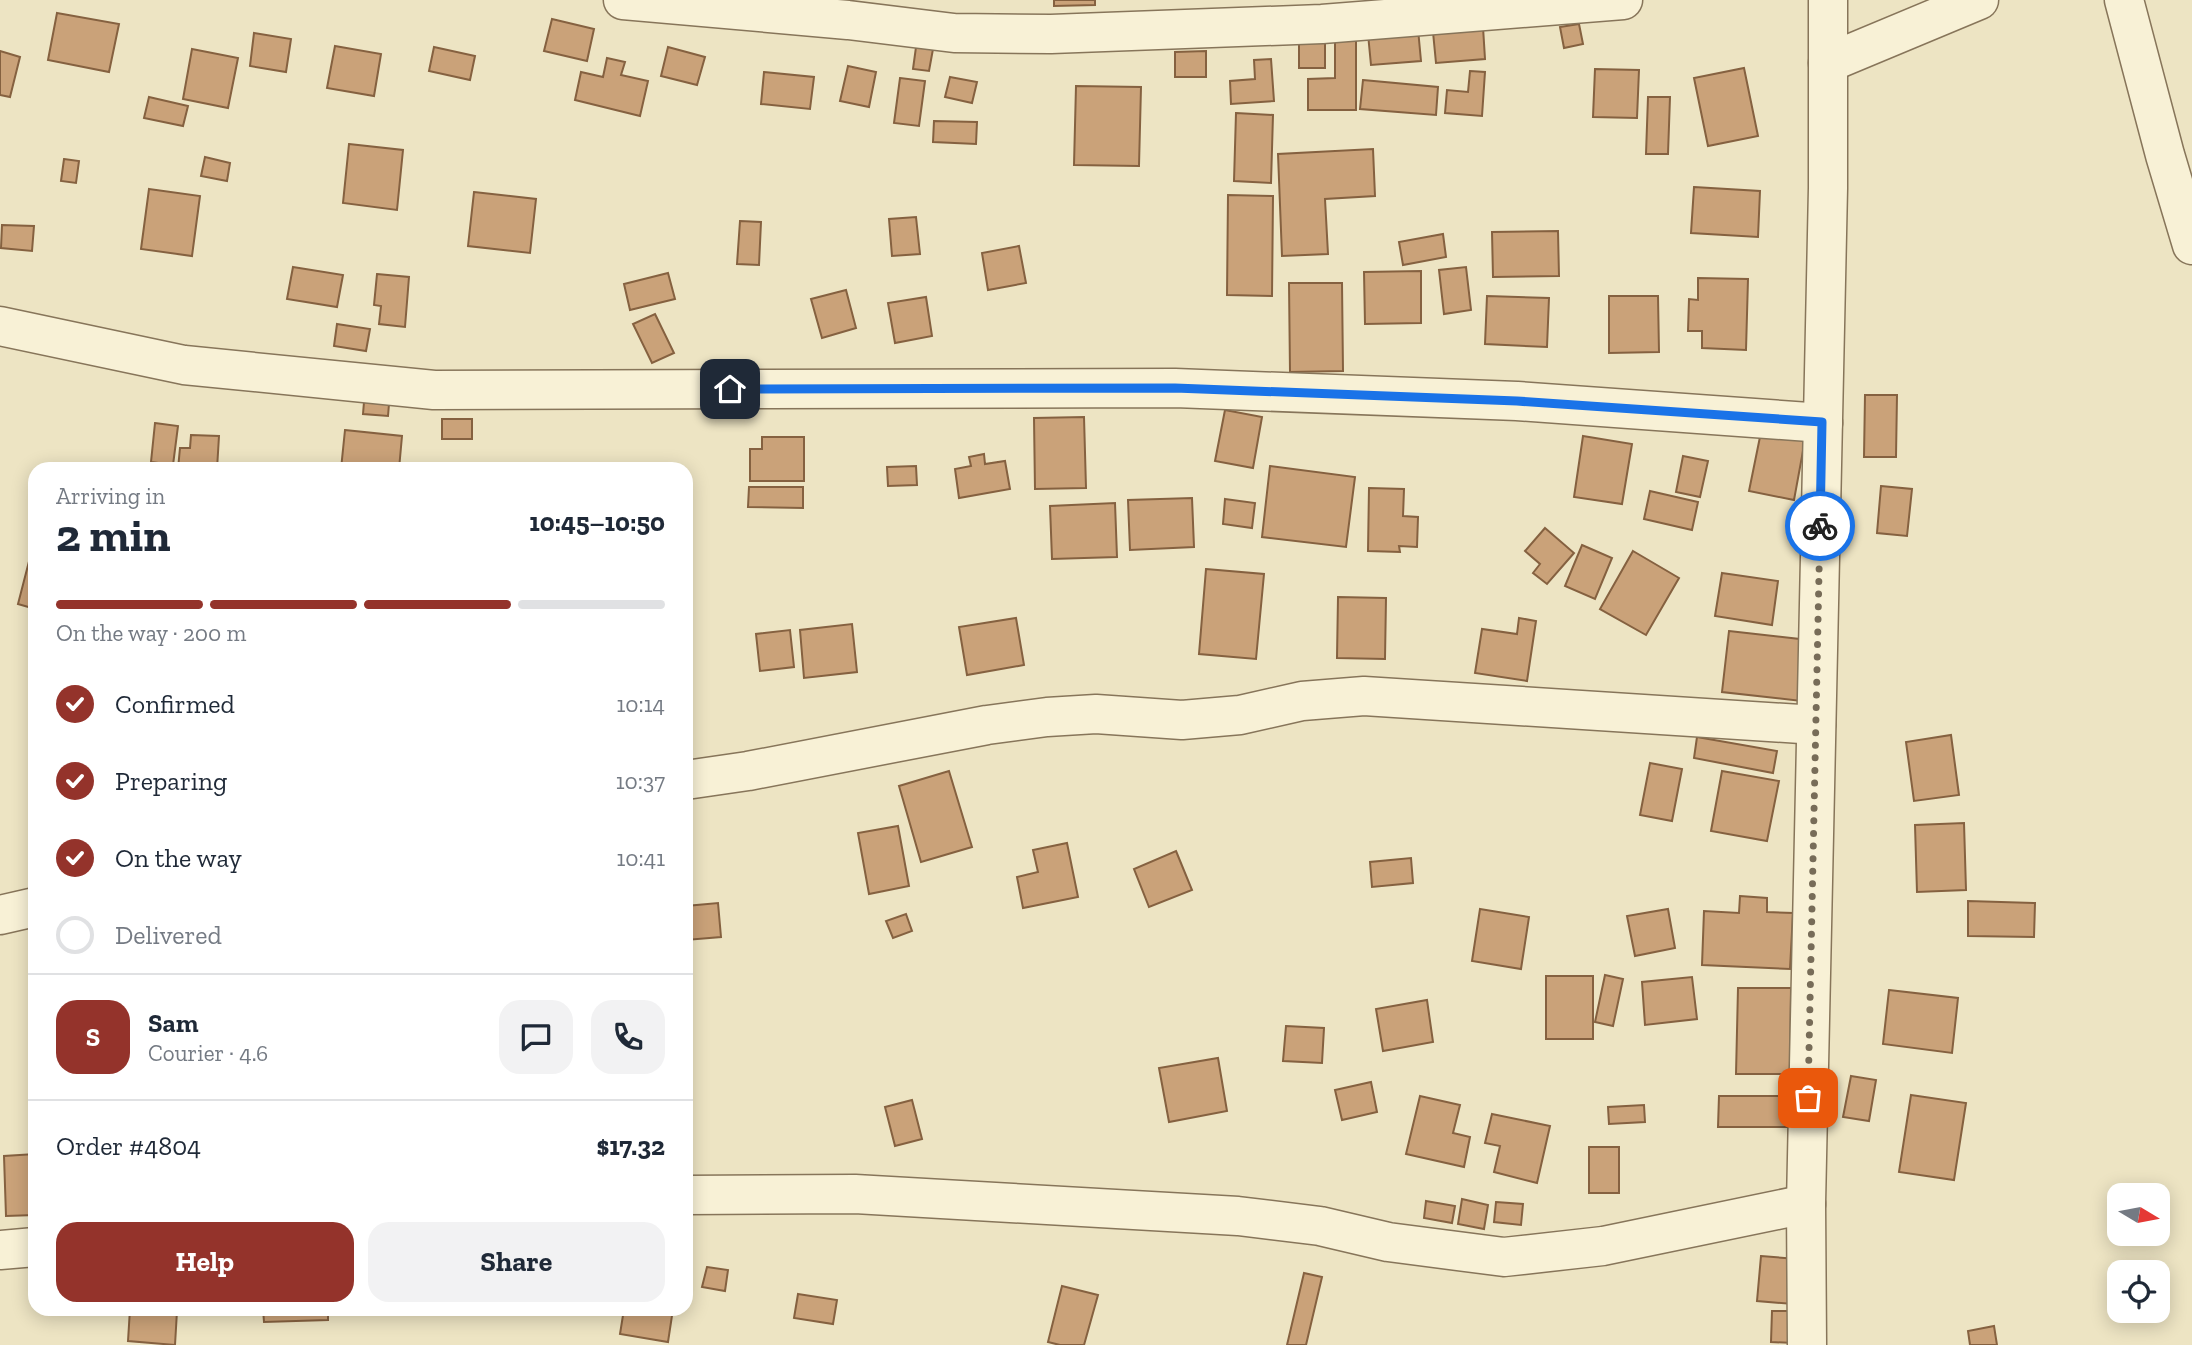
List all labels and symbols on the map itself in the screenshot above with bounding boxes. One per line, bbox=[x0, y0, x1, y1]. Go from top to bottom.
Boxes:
pin bbox=[700, 359, 760, 419]
courier bbox=[1785, 491, 1855, 561]
pin bbox=[1778, 1068, 1838, 1128]
north arrow bbox=[2107, 1183, 2170, 1246]

